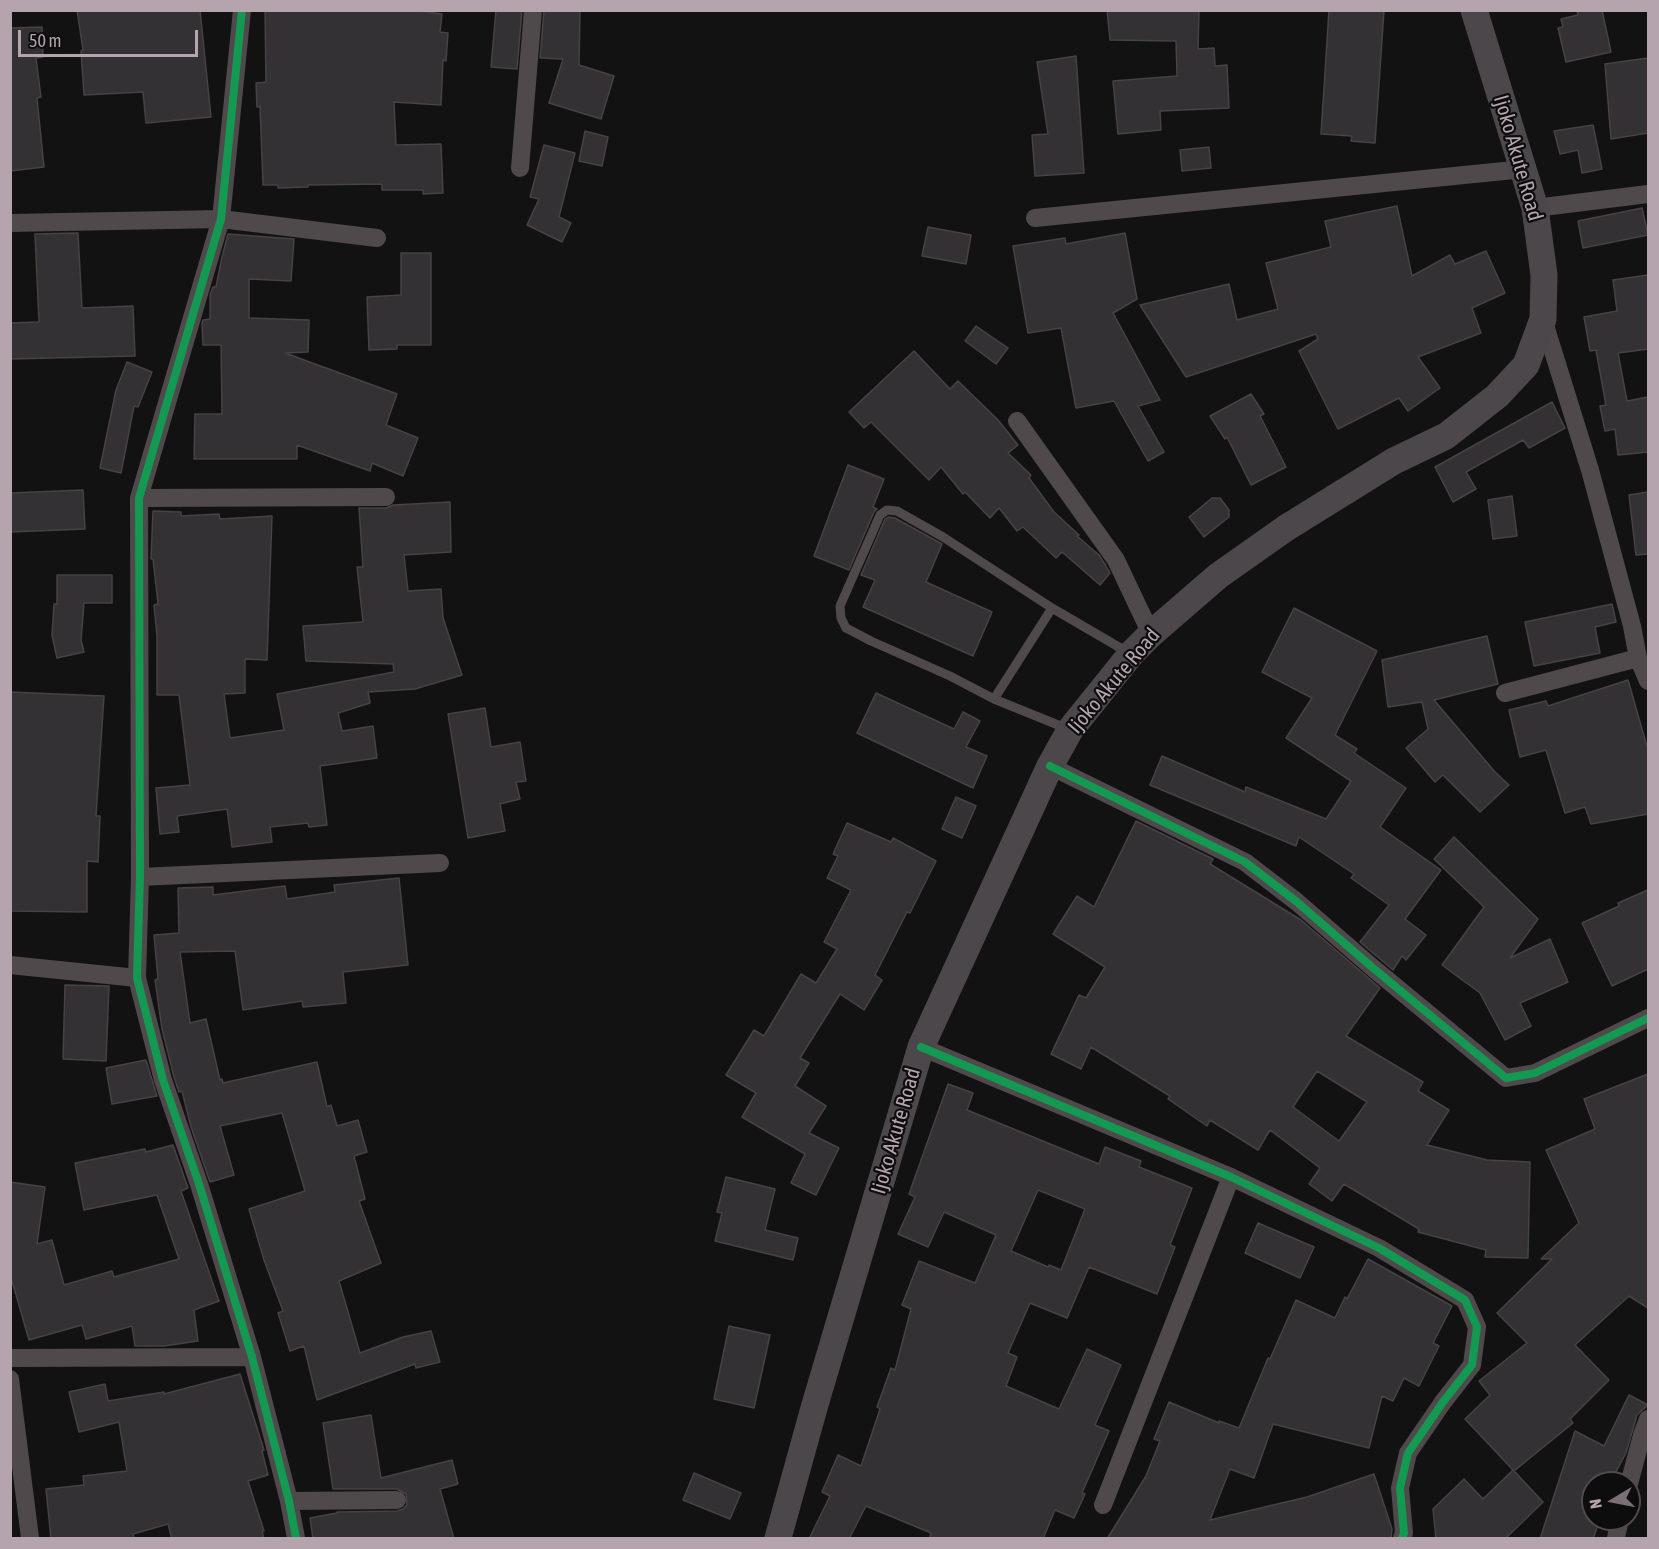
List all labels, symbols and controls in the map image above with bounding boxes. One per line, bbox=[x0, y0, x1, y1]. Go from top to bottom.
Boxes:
scale bar bbox=[21, 18, 201, 56]
text: 50 m bbox=[29, 30, 61, 51]
street label: Ijoko Akute Road bbox=[1488, 92, 1548, 224]
street label: Ijoko Akute Road bbox=[1063, 623, 1165, 739]
street label: Ijoko Akute Road bbox=[866, 1065, 926, 1197]
north arrow bbox=[1581, 1471, 1641, 1531]
text: N bbox=[1586, 1498, 1605, 1510]

